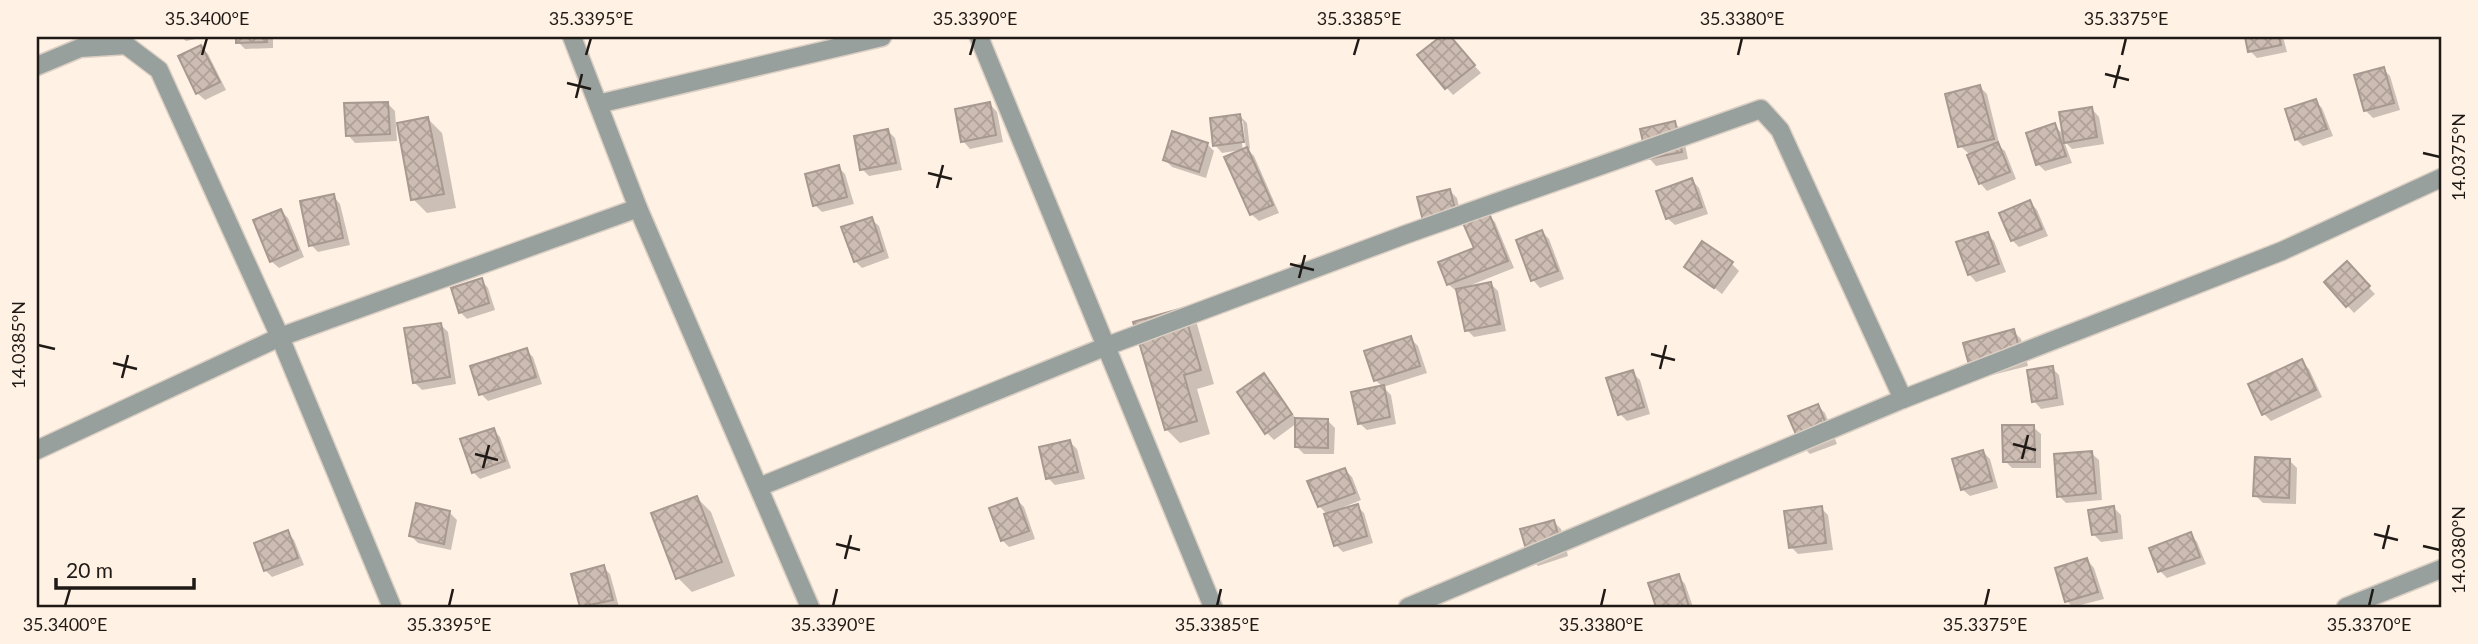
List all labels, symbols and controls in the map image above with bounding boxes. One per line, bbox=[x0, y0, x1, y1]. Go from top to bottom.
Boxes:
text: 35.3400°E bbox=[165, 7, 249, 29]
text: 35.3395°E bbox=[549, 7, 633, 29]
text: 35.3390°E bbox=[933, 7, 1017, 29]
text: 35.3385°E bbox=[1317, 7, 1401, 29]
text: 35.3380°E bbox=[1700, 7, 1784, 29]
text: 35.3375°E bbox=[2084, 7, 2168, 29]
text: 14.0375°N bbox=[2447, 113, 2469, 201]
text: 14.0385°N bbox=[7, 301, 29, 389]
text: 14.0380°N bbox=[2447, 506, 2469, 594]
scale bar bbox=[56, 546, 194, 590]
text: 20 m bbox=[66, 557, 113, 582]
text: 35.3400°E bbox=[23, 613, 107, 635]
text: 35.3395°E bbox=[407, 613, 491, 635]
text: 35.3390°E bbox=[791, 613, 875, 635]
text: 35.3385°E bbox=[1175, 613, 1259, 635]
text: 35.3380°E bbox=[1559, 613, 1643, 635]
text: 35.3375°E bbox=[1943, 613, 2027, 635]
text: 35.3370°E bbox=[2327, 613, 2411, 635]

